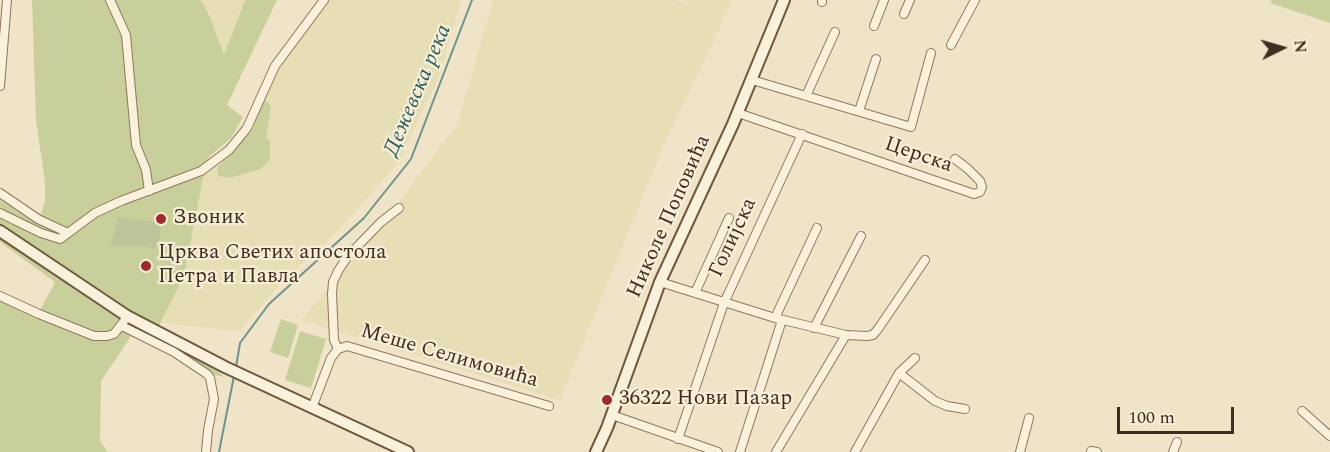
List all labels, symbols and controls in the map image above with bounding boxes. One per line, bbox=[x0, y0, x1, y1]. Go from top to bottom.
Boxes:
north arrow bbox=[1252, 18, 1312, 78]
water label: Дежевска река bbox=[379, 21, 459, 161]
text: N bbox=[1287, 39, 1312, 54]
street label: Николе Поповића bbox=[623, 132, 717, 302]
street label: Церска bbox=[881, 133, 955, 179]
street label: Голијска bbox=[705, 194, 763, 282]
place label: Звоник bbox=[173, 206, 245, 232]
marker: Звоник bbox=[154, 212, 168, 226]
place label: Црква Светих апостола Петра и Павла bbox=[158, 241, 386, 291]
marker: Црква Светих апостола Петра и Павла bbox=[139, 259, 153, 273]
street label: Меше Селимовића bbox=[357, 320, 541, 394]
place label: 36322 Нови Пазар bbox=[619, 387, 792, 413]
marker: 36322 Нови Пазар bbox=[600, 393, 614, 407]
scale bar bbox=[1120, 395, 1237, 433]
text: 100 m bbox=[1128, 404, 1175, 431]

